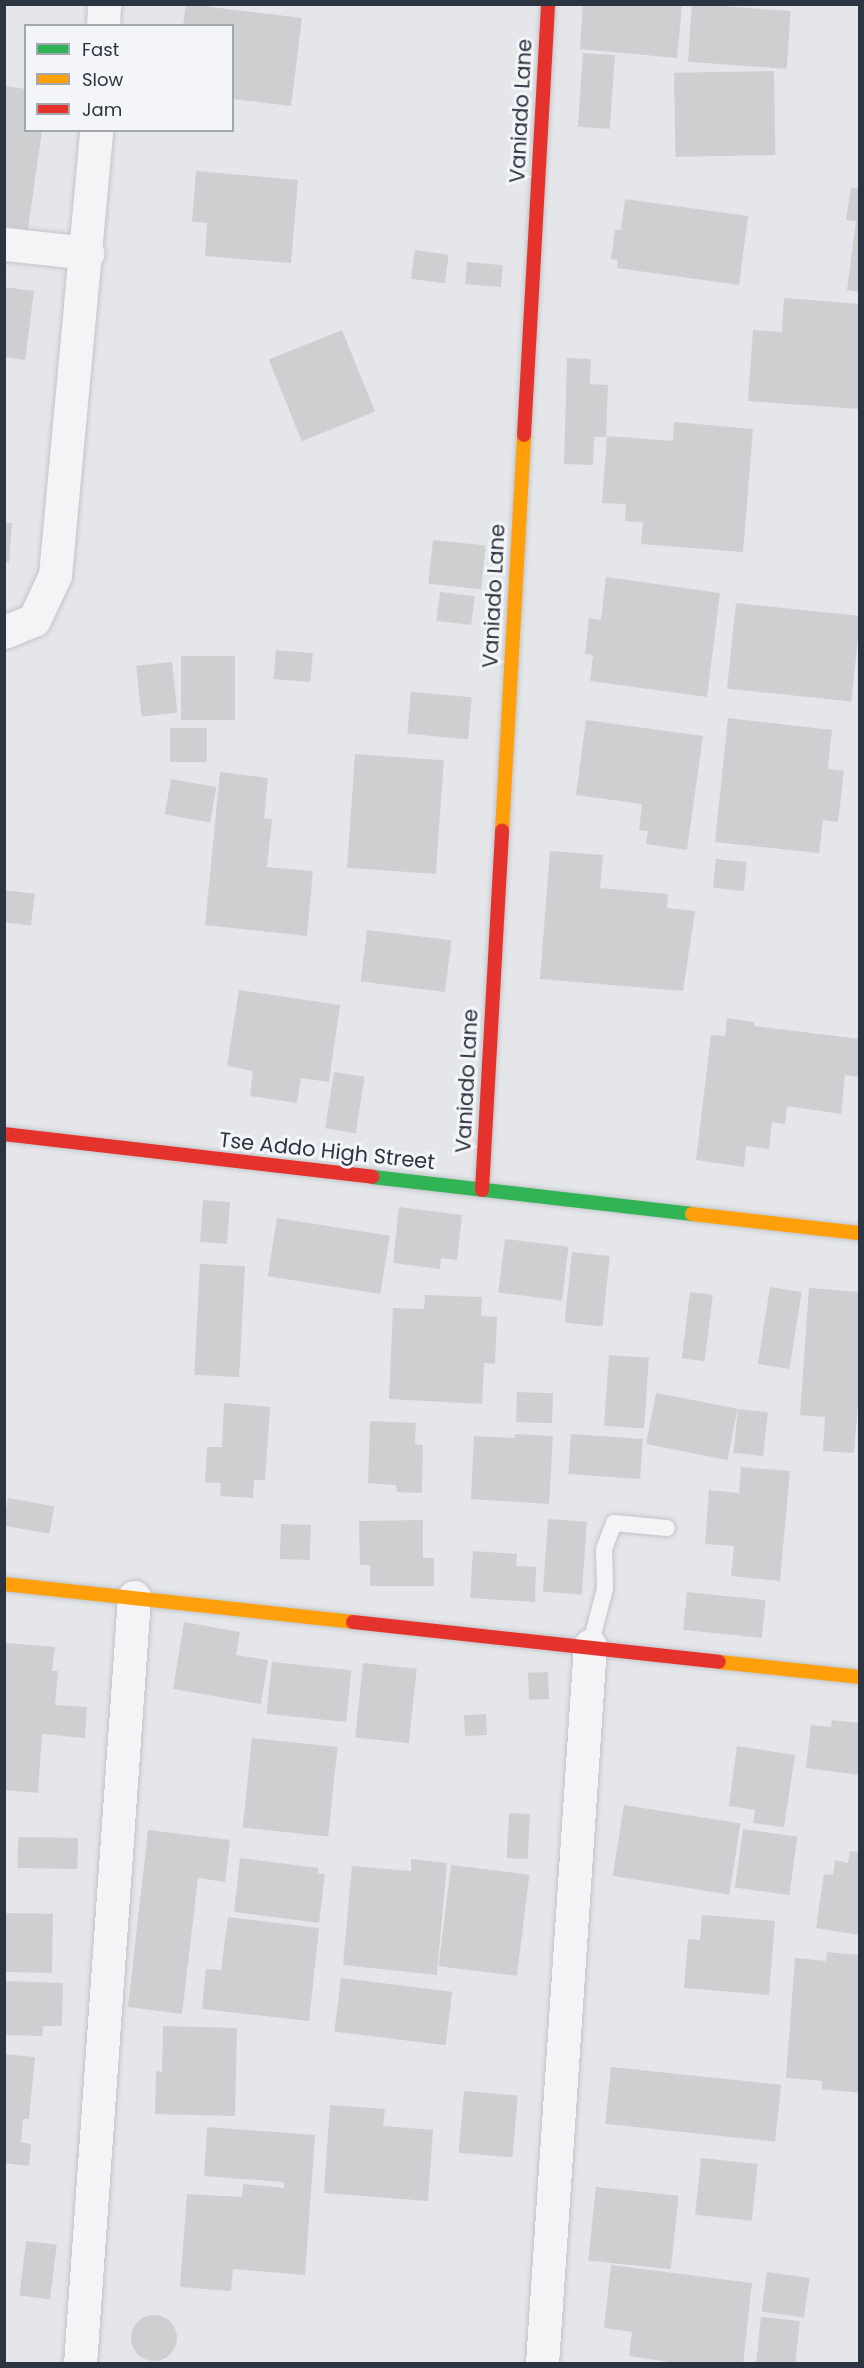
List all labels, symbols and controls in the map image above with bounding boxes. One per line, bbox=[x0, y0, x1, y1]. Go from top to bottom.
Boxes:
legend bbox=[24, 24, 234, 132]
text: Fast bbox=[82, 37, 119, 62]
street label: Vaniado Lane bbox=[505, 38, 537, 184]
text: Slow bbox=[82, 67, 123, 92]
text: Jam bbox=[82, 97, 122, 122]
street label: Vaniado Lane bbox=[478, 523, 510, 669]
street label: Vaniado Lane bbox=[451, 1008, 483, 1154]
street label: Tse Addo High Street bbox=[218, 1127, 436, 1175]

